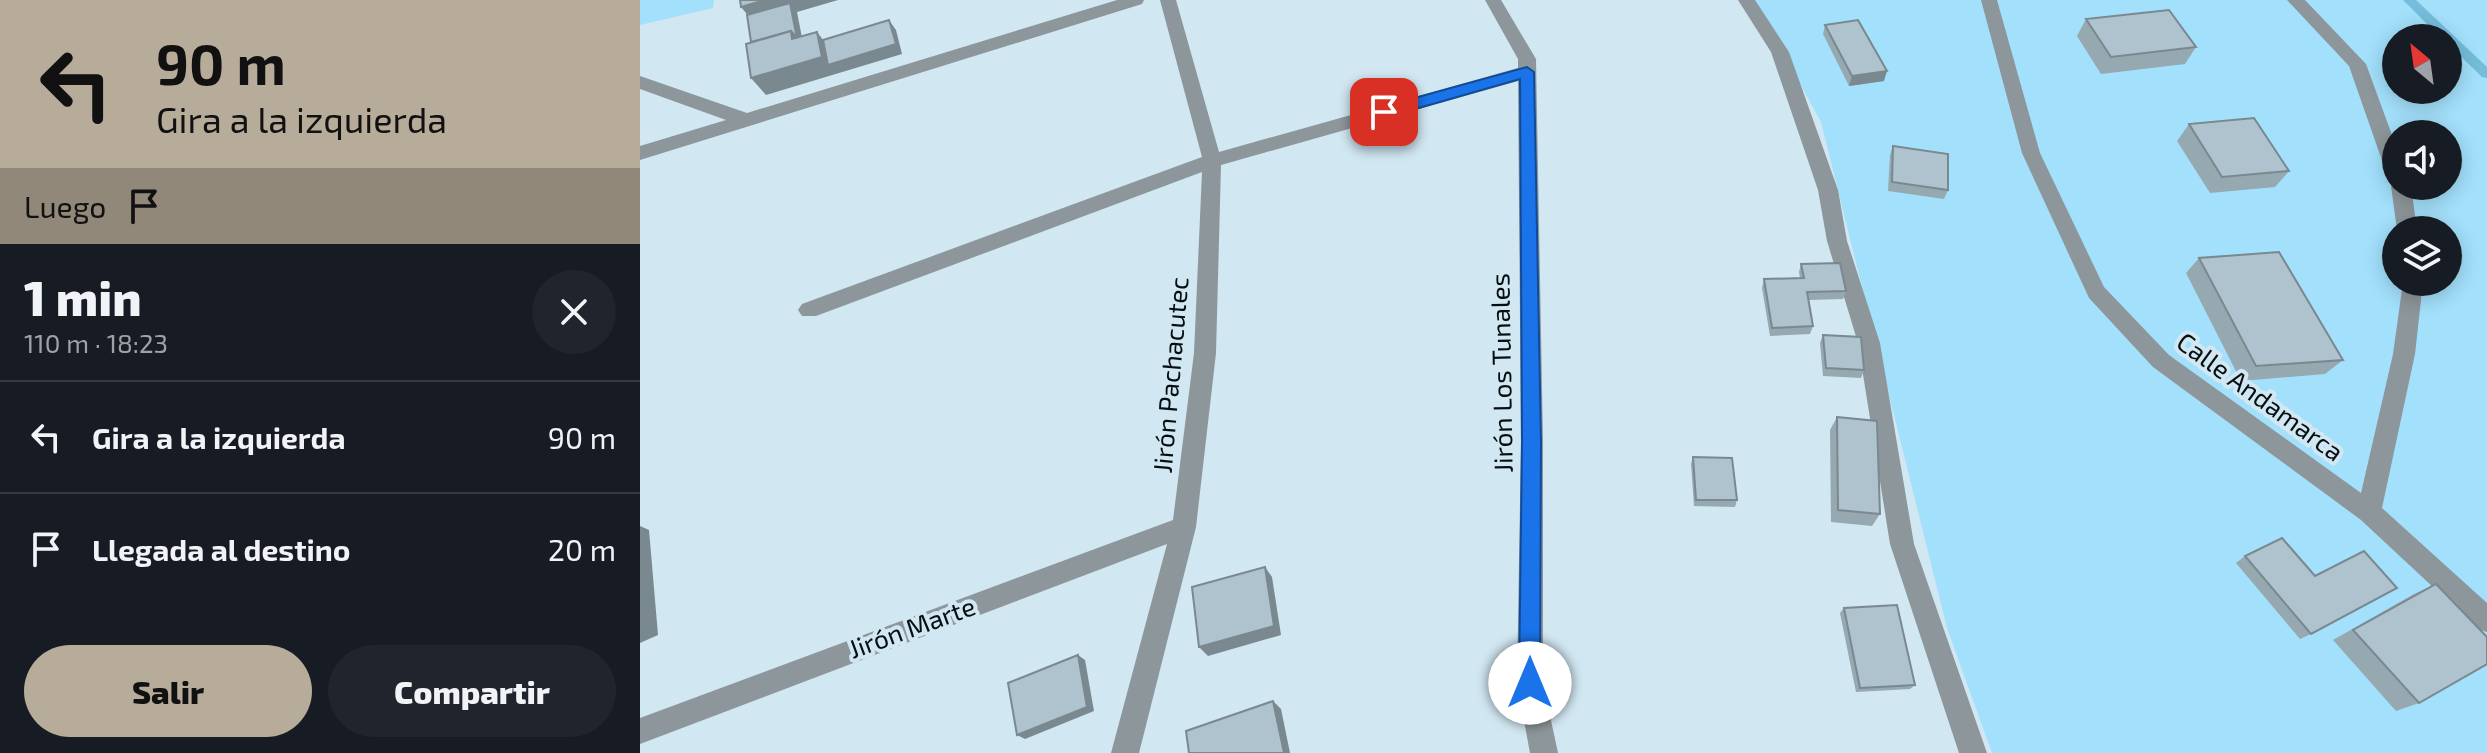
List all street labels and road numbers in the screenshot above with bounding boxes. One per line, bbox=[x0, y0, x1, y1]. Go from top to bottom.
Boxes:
street label: Jirón Los Tunales bbox=[1483, 273, 1518, 473]
street label: Jirón Pachacutec bbox=[1145, 276, 1194, 474]
street label: Calle Andamarca bbox=[2172, 325, 2350, 467]
street label: Jirón Marte bbox=[844, 589, 979, 664]

